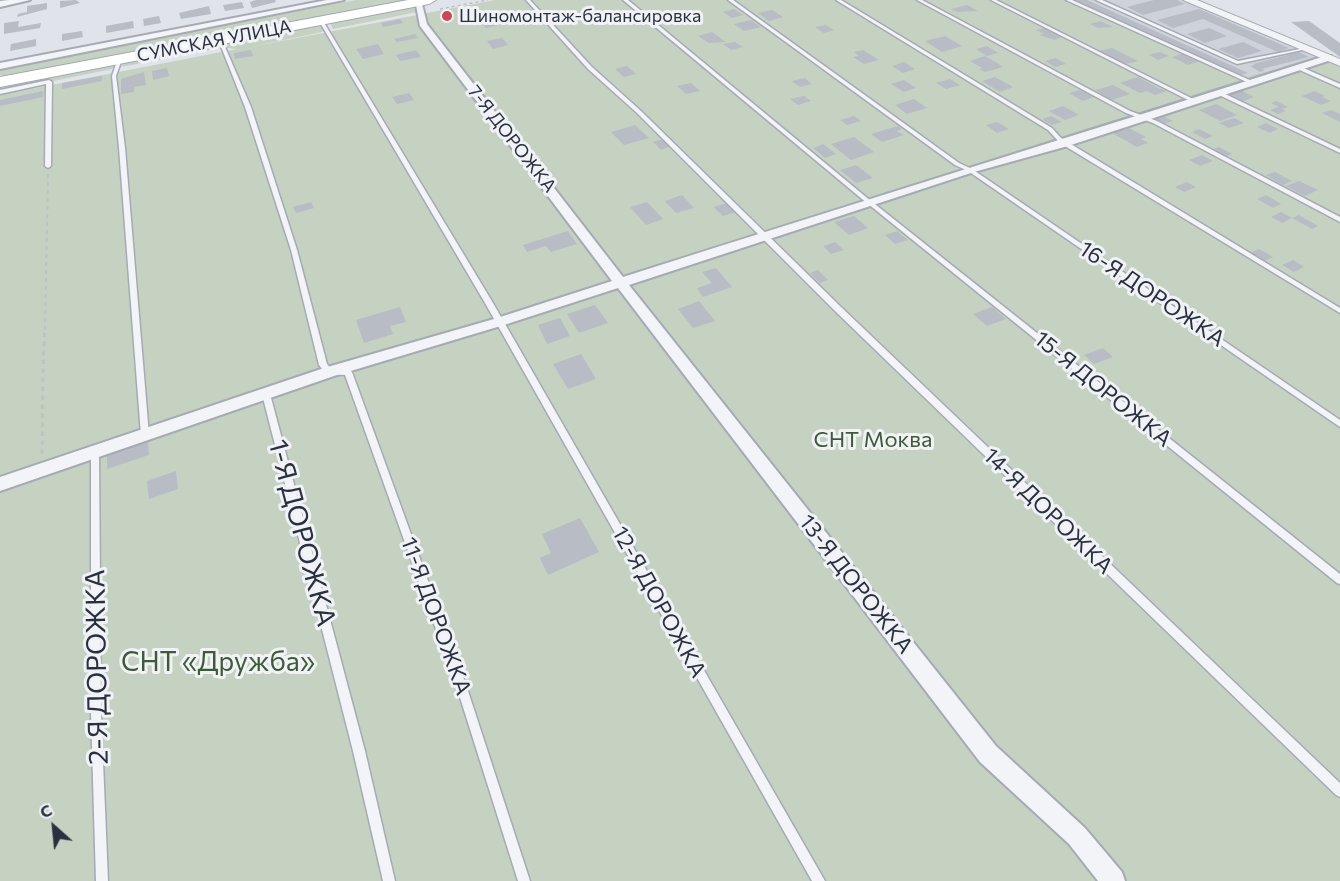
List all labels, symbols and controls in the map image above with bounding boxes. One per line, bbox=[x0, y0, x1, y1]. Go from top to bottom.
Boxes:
place label: Шиномонтаж-балансировка bbox=[459, 5, 701, 27]
marker: Шиномонтаж-балансировка bbox=[440, 9, 454, 23]
street label: СУМСКАЯ УЛИЦА bbox=[135, 15, 293, 67]
street label: 7-Я ДОРОЖКА bbox=[464, 81, 560, 197]
street label: 16-Я ДОРОЖКА bbox=[1074, 236, 1230, 352]
street label: 15-Я ДОРОЖКА bbox=[1029, 326, 1177, 452]
park label: СНТ Моква bbox=[814, 427, 932, 453]
street label: 1-Я ДОРОЖКА bbox=[261, 436, 343, 630]
street label: 14-Я ДОРОЖКА bbox=[978, 443, 1118, 579]
street label: 13-Я ДОРОЖКА bbox=[794, 509, 918, 659]
street label: 12-Я ДОРОЖКА bbox=[607, 522, 711, 682]
street label: 11-Я ДОРОЖКА bbox=[395, 534, 477, 698]
street label: 2-Я ДОРОЖКА bbox=[79, 569, 115, 765]
park label: СНТ «Дружба» bbox=[121, 646, 315, 678]
north arrow bbox=[24, 797, 84, 857]
text: С bbox=[36, 800, 55, 821]

